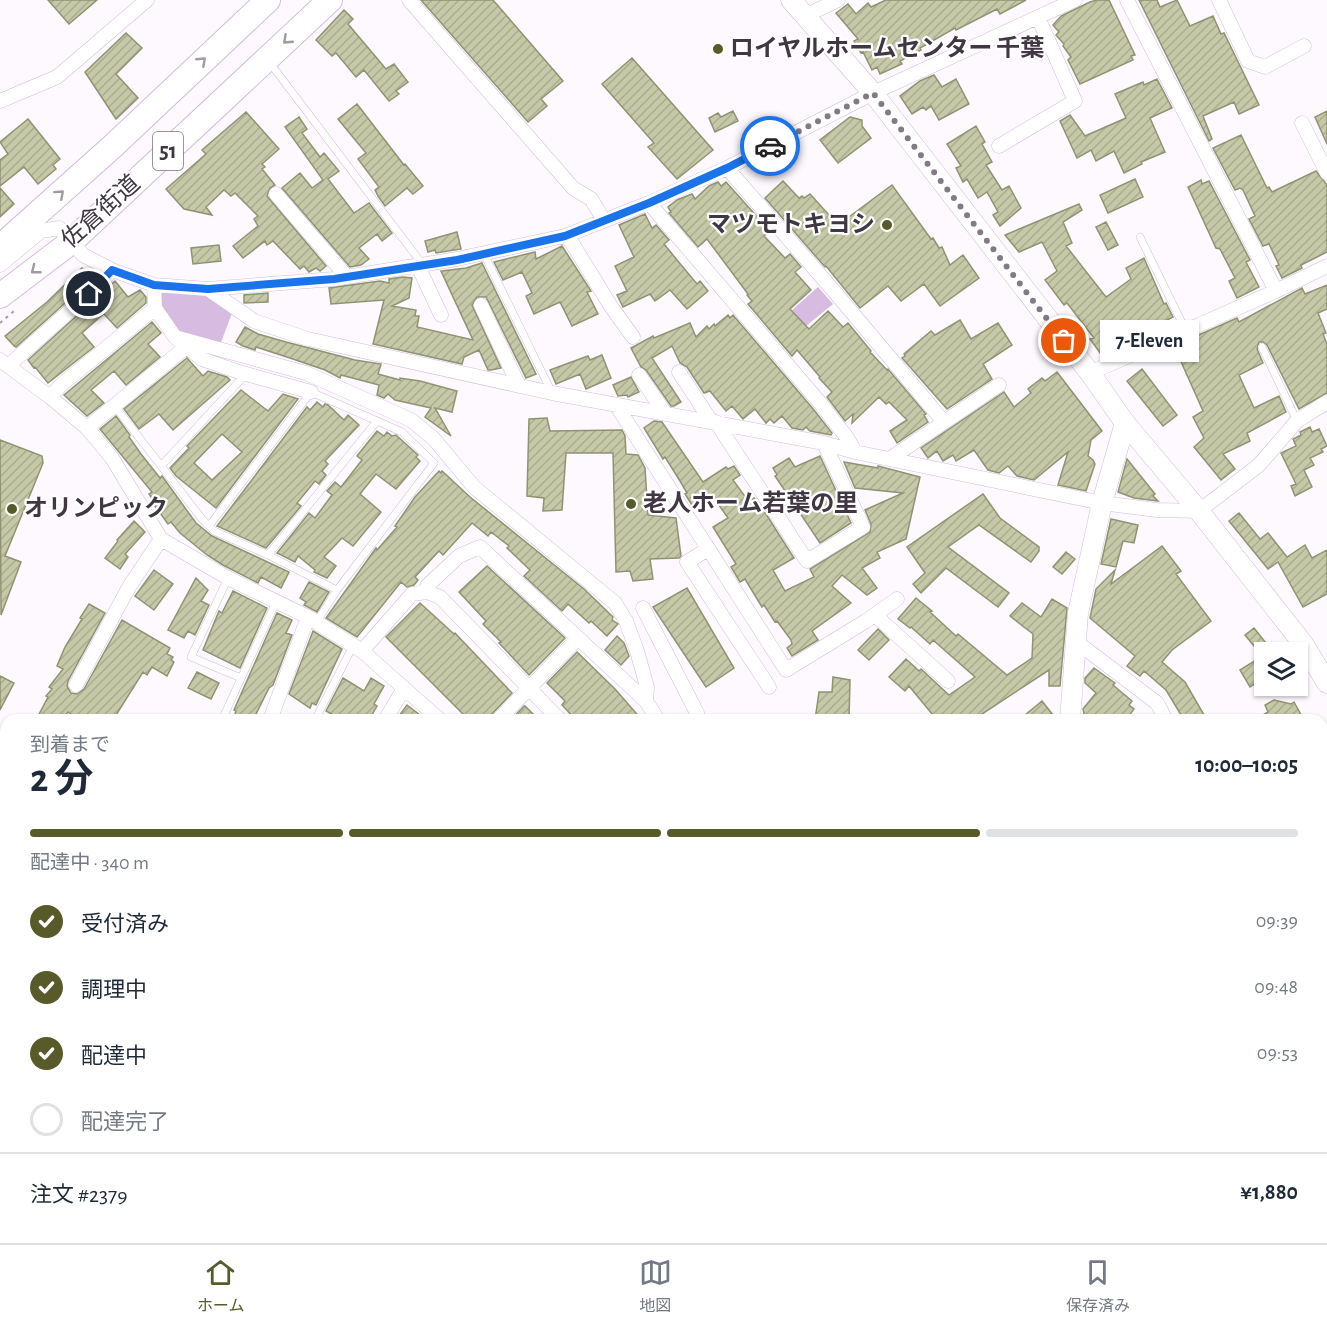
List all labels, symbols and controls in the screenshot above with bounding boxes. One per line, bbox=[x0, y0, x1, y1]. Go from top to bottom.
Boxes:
one-way arrow bbox=[284, 33, 294, 44]
place label: ロイヤルホームセンター 千葉 bbox=[730, 35, 1044, 61]
marker: ロイヤルホームセンター 千葉 bbox=[711, 42, 725, 56]
one-way arrow bbox=[195, 58, 206, 69]
courier bbox=[740, 116, 800, 176]
icon: car bbox=[754, 130, 787, 163]
road number: 51 bbox=[153, 132, 183, 170]
street label: 佐倉街道 bbox=[56, 169, 145, 253]
one-way arrow bbox=[53, 191, 64, 202]
place label: マツモトキヨシ bbox=[707, 212, 875, 237]
marker: マツモトキヨシ bbox=[880, 218, 894, 232]
one-way arrow bbox=[30, 262, 41, 273]
pin bbox=[63, 268, 114, 319]
icon: home bbox=[72, 277, 105, 310]
pin bbox=[1038, 315, 1089, 366]
callout: 7-Eleven bbox=[1100, 320, 1199, 362]
icon: bag bbox=[1047, 324, 1080, 357]
text: 7-Eleven bbox=[1116, 331, 1183, 351]
place label: 老人ホーム若葉の里 bbox=[643, 490, 858, 516]
place label: オリンピック bbox=[24, 496, 168, 521]
marker: 老人ホーム若葉の里 bbox=[624, 497, 638, 511]
marker: オリンピック bbox=[5, 502, 19, 516]
map controls bbox=[1254, 642, 1308, 696]
button: layers bbox=[1254, 642, 1308, 696]
text: 到着まで bbox=[30, 735, 110, 755]
text: 10:00–10:05 bbox=[1195, 754, 1298, 776]
text: 2 分 bbox=[30, 760, 93, 799]
text: 配達中 · 340 m bbox=[30, 853, 149, 873]
icon: check bbox=[30, 905, 63, 938]
text: 09:39 bbox=[1256, 911, 1298, 931]
text: 受付済み bbox=[81, 913, 169, 935]
icon: check bbox=[30, 971, 63, 1004]
text: 09:48 bbox=[1254, 977, 1298, 997]
text: 調理中 bbox=[81, 979, 147, 1001]
icon: check bbox=[30, 1037, 63, 1070]
text: 09:53 bbox=[1257, 1043, 1298, 1063]
text: 配達中 bbox=[81, 1045, 147, 1067]
text: 配達完了 bbox=[81, 1111, 169, 1133]
text: ¥1,880 bbox=[1240, 1181, 1298, 1203]
text: 注文 #2379 bbox=[30, 1184, 128, 1206]
tab: ホーム bbox=[197, 1256, 245, 1316]
tab: 地図 bbox=[639, 1256, 672, 1316]
tab: 保存済み bbox=[1066, 1256, 1130, 1316]

